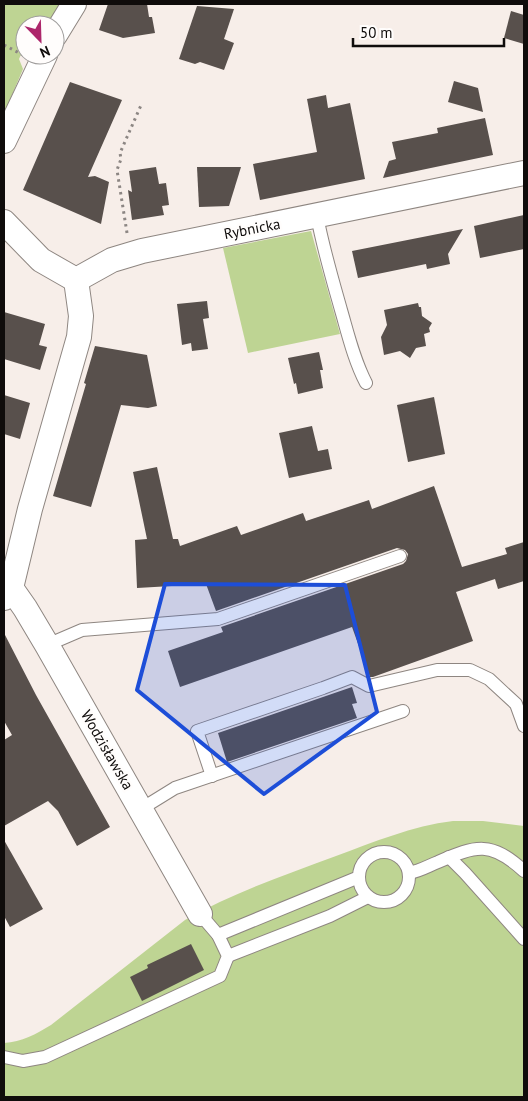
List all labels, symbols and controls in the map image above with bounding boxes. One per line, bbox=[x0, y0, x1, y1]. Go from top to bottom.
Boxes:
north arrow bbox=[15, 15, 65, 65]
scale bar bbox=[353, 15, 504, 47]
text: 50 m bbox=[360, 23, 393, 42]
text: N bbox=[37, 42, 53, 62]
street label: Rybnicka bbox=[222, 214, 282, 243]
street label: Wodzisławska bbox=[77, 707, 138, 793]

